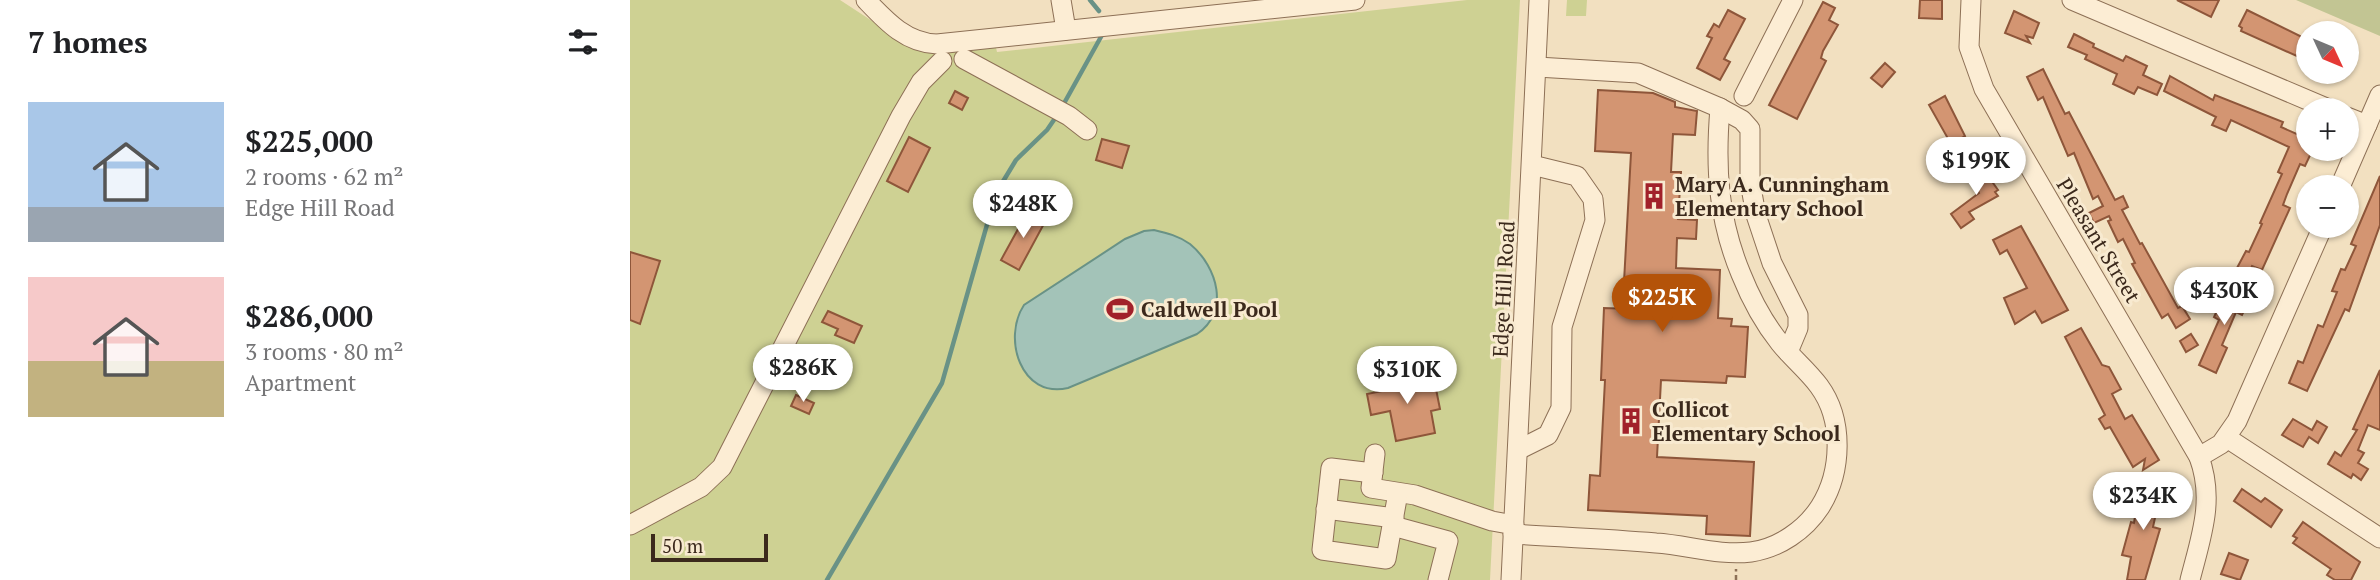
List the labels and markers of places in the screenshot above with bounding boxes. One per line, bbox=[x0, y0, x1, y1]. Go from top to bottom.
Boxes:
pin: $199K bbox=[1927, 138, 2025, 197]
place label: Mary A. Cunningham Elementary School bbox=[1675, 170, 1890, 222]
pin: $248K bbox=[974, 180, 1072, 240]
building icon: Mary A. Cunningham Elementary School bbox=[1639, 181, 1669, 211]
pin: $430K bbox=[2175, 268, 2273, 327]
pin: $225K bbox=[1613, 274, 1711, 334]
sports icon: Caldwell Pool bbox=[1105, 294, 1135, 324]
place label: Caldwell Pool bbox=[1141, 295, 1278, 323]
pin: $286K bbox=[754, 344, 852, 404]
pin: $310K bbox=[1358, 346, 1456, 406]
place label: Collicot Elementary School bbox=[1652, 395, 1840, 447]
building icon: Collicot Elementary School bbox=[1616, 406, 1646, 436]
pin: $234K bbox=[2094, 472, 2192, 532]

